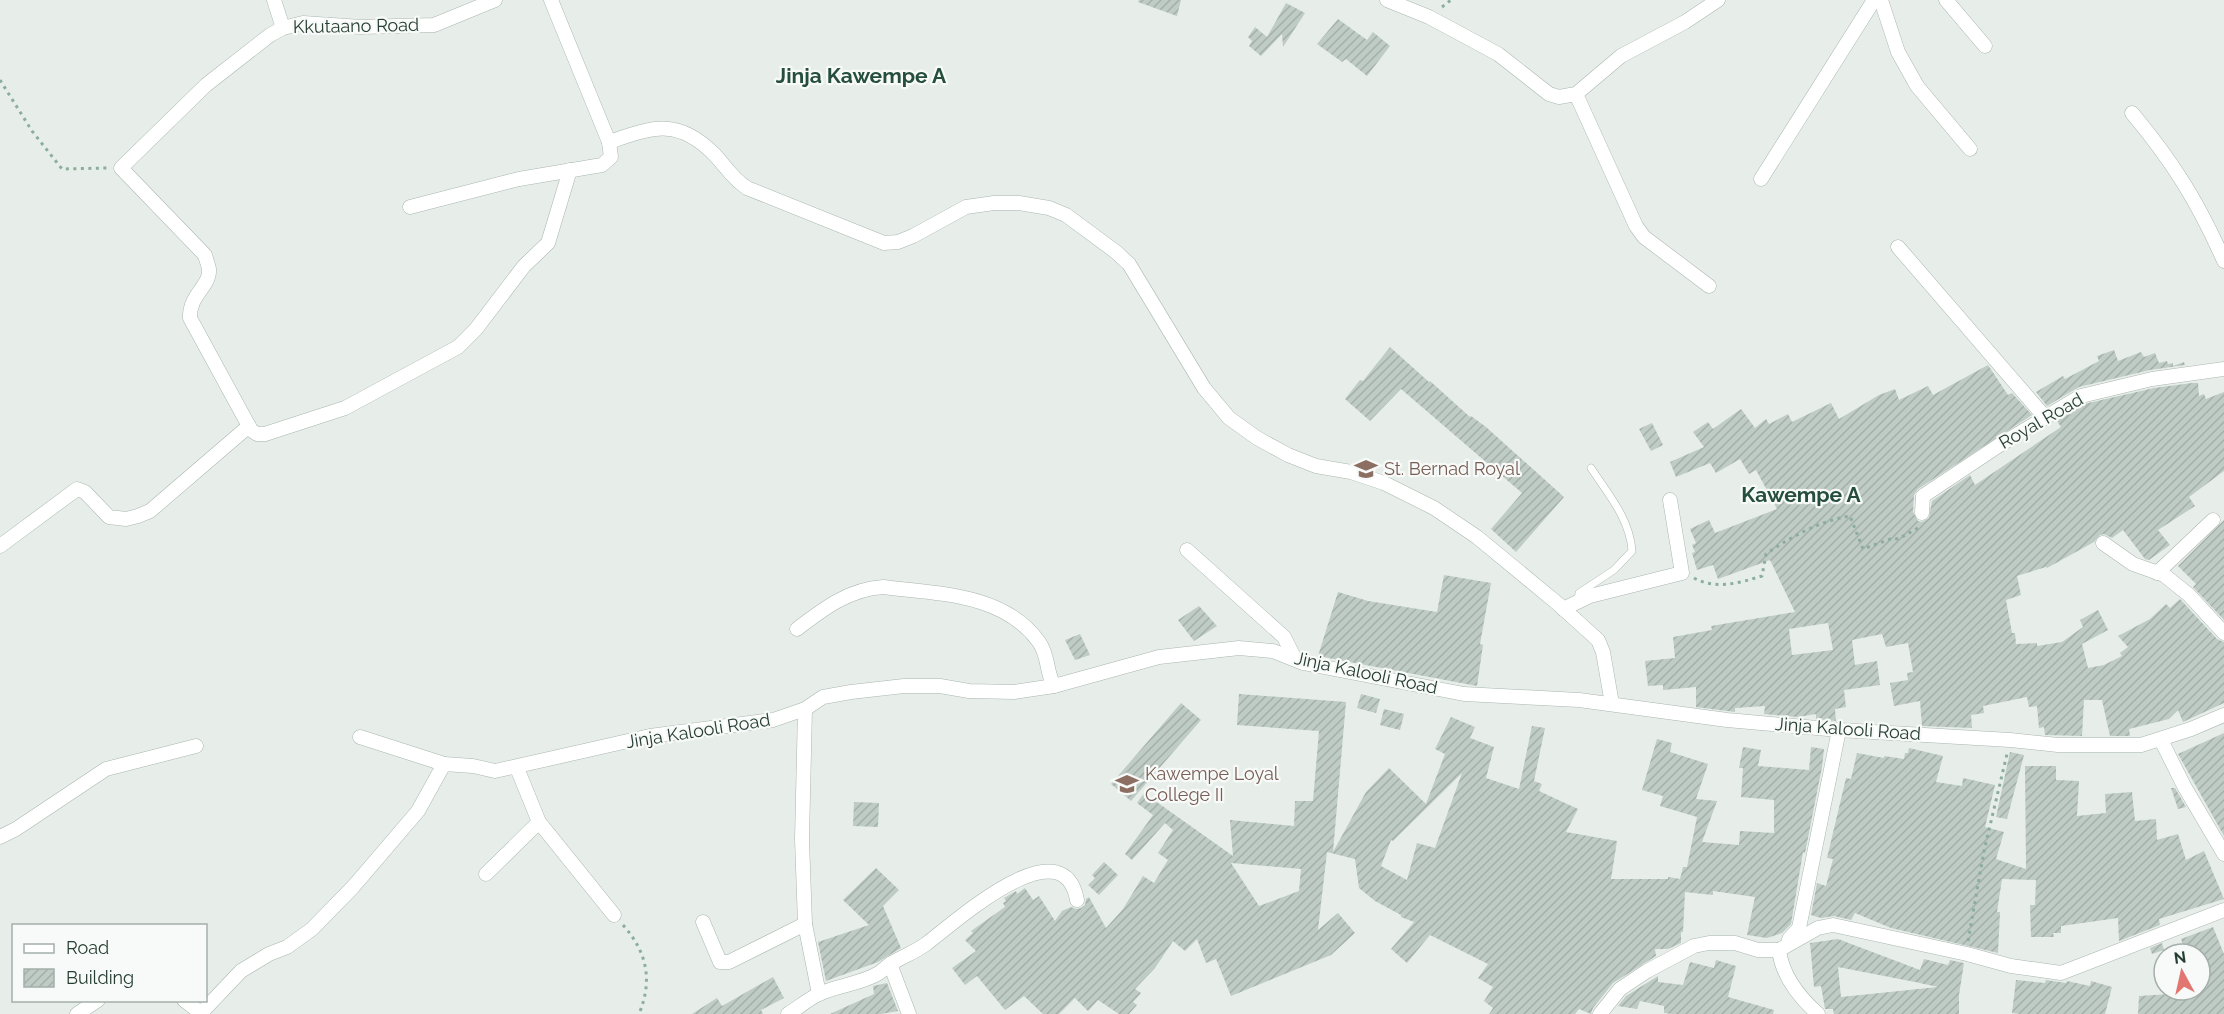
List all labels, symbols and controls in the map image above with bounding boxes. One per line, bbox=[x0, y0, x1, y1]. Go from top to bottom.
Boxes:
street label: Kkutaano Road bbox=[293, 14, 419, 37]
district label: Jinja Kawempe A bbox=[776, 63, 947, 88]
street label: Royal Road bbox=[1995, 388, 2086, 453]
school or university icon: St. Bernad Royal bbox=[1353, 456, 1379, 482]
place label: St. Bernad Royal bbox=[1384, 458, 1520, 479]
district label: Kawempe A bbox=[1741, 482, 1862, 507]
street label: Jinja Kalooli Road bbox=[1293, 647, 1440, 698]
street label: Jinja Kalooli Road bbox=[624, 709, 772, 752]
street label: Jinja Kalooli Road bbox=[1775, 713, 1921, 744]
place label: Kawempe Loyal College II bbox=[1145, 763, 1279, 805]
school or university icon: Kawempe Loyal College II bbox=[1114, 771, 1140, 797]
legend bbox=[12, 924, 207, 1002]
text: Road bbox=[66, 937, 109, 958]
north arrow bbox=[2152, 942, 2212, 1002]
text: N bbox=[2173, 947, 2187, 968]
text: Building bbox=[66, 967, 134, 988]

